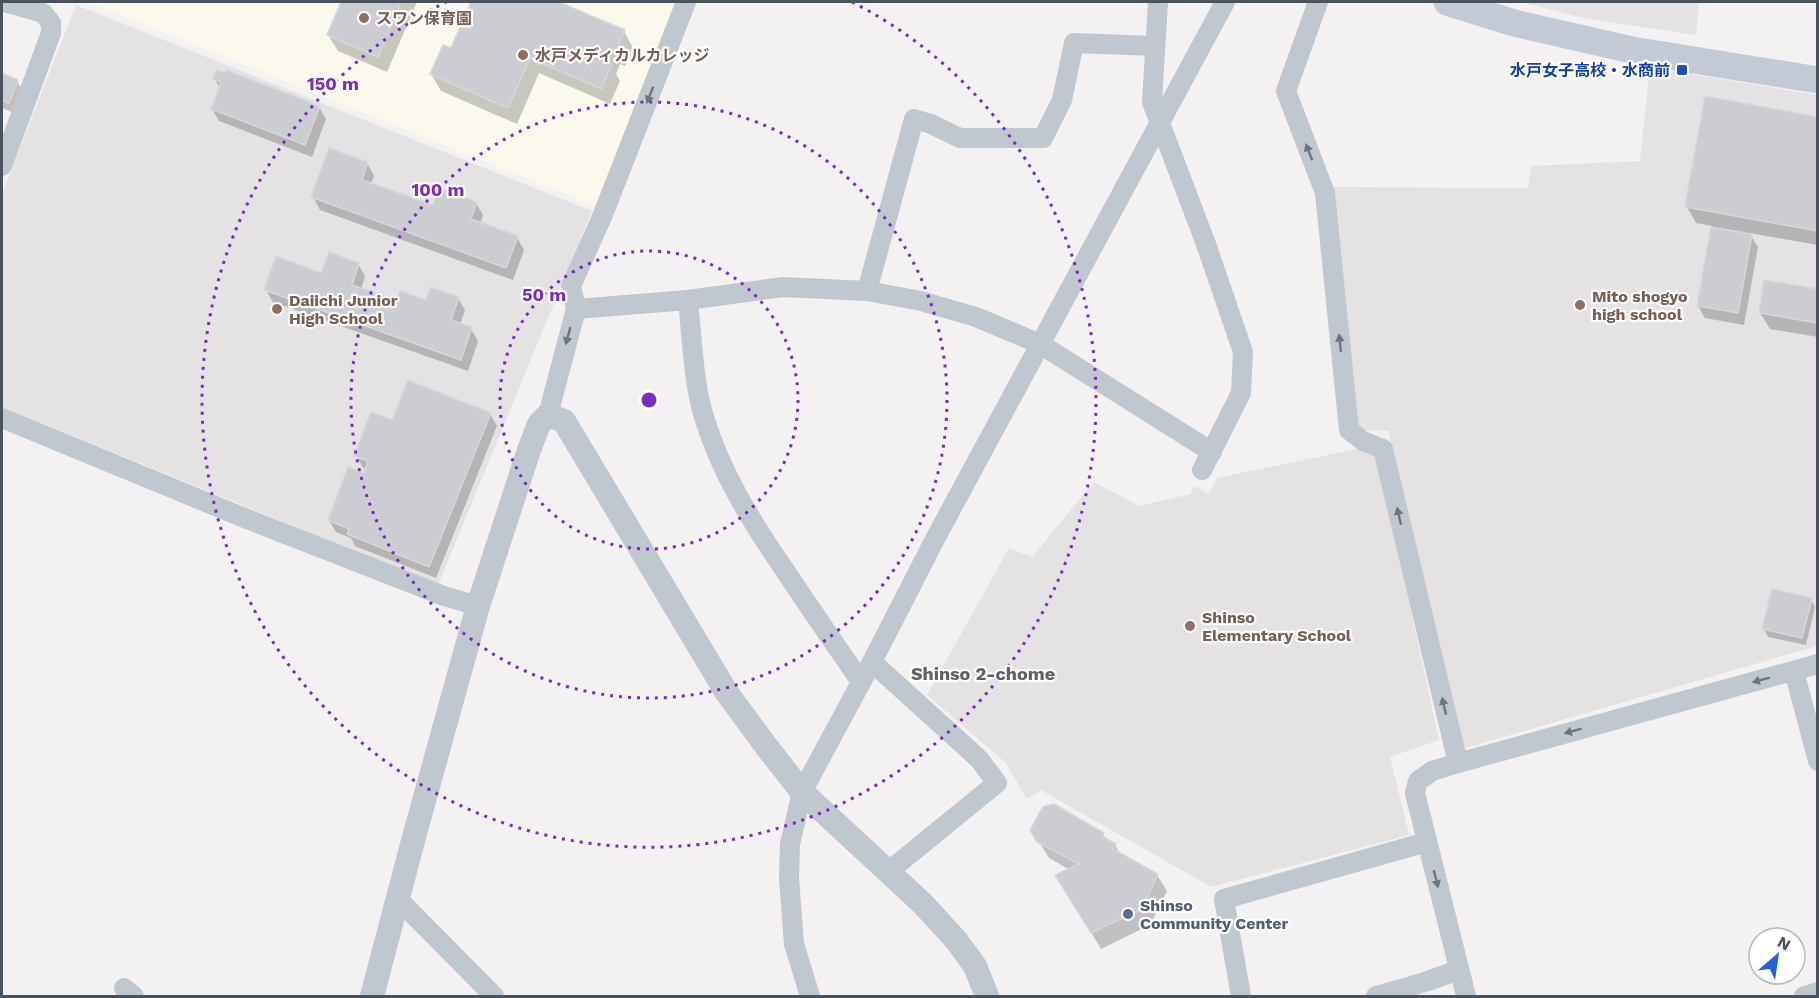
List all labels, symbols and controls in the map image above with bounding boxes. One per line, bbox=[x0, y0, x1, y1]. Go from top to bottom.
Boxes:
place label: スワン保育園 bbox=[376, 9, 472, 28]
marker: スワン保育園 bbox=[357, 11, 371, 25]
place label: 水戸メディカルカレッジ bbox=[535, 46, 709, 65]
marker: 水戸メディカルカレッジ bbox=[516, 48, 530, 62]
place label: 水戸女子高校・水商前 bbox=[1510, 61, 1670, 80]
marker: 水戸女子高校・水商前 bbox=[1675, 63, 1689, 77]
text: 150 m bbox=[307, 73, 359, 94]
one-way arrow bbox=[645, 86, 654, 104]
one-way arrow bbox=[1304, 142, 1314, 160]
text: 100 m bbox=[411, 179, 465, 200]
text: 50 m bbox=[522, 284, 566, 305]
place label: Mito shogyo high school bbox=[1592, 287, 1688, 324]
place label: Daiichi Junior High School bbox=[289, 291, 398, 328]
marker: Mito shogyo high school bbox=[1573, 298, 1587, 312]
marker: Daiichi Junior High School bbox=[270, 302, 284, 316]
one-way arrow bbox=[563, 327, 573, 345]
one-way arrow bbox=[1335, 333, 1345, 352]
centre of rings bbox=[639, 390, 659, 410]
one-way arrow bbox=[1393, 507, 1403, 525]
place label: Shinso Elementary School bbox=[1202, 608, 1352, 645]
marker: Shinso Elementary School bbox=[1183, 619, 1197, 633]
district label: Shinso 2-chome bbox=[911, 663, 1055, 684]
one-way arrow bbox=[1752, 676, 1770, 685]
one-way arrow bbox=[1439, 696, 1448, 715]
one-way arrow bbox=[1564, 727, 1582, 736]
one-way arrow bbox=[1431, 869, 1441, 888]
place label: Shinso Community Center bbox=[1140, 896, 1289, 933]
marker: Shinso Community Center bbox=[1121, 907, 1135, 921]
north arrow bbox=[1747, 926, 1807, 986]
text: N bbox=[1774, 932, 1794, 955]

